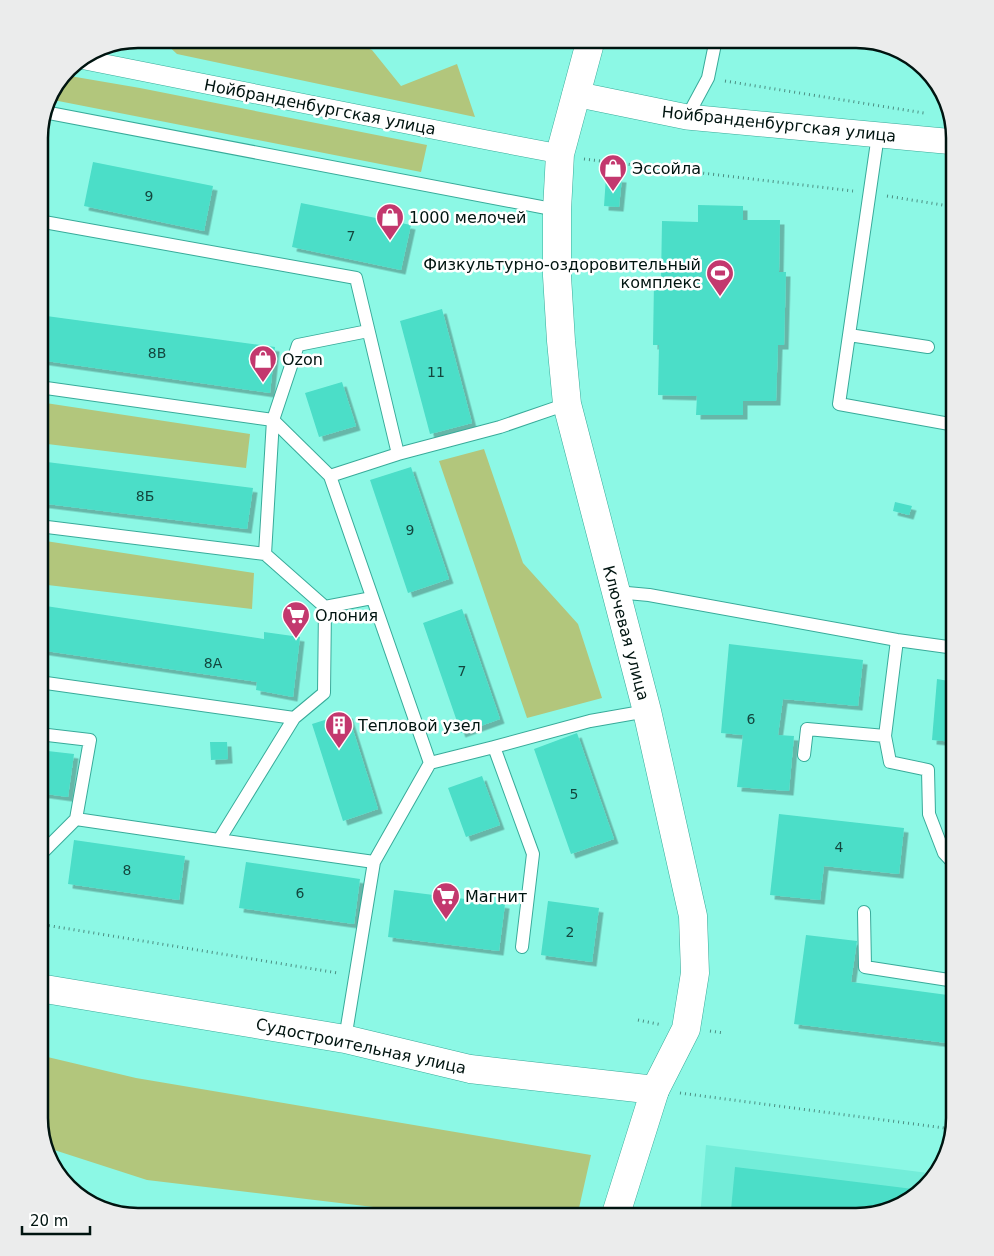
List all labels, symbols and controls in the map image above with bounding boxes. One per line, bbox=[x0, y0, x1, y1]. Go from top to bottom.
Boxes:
street label: Нойбранденбургская улица bbox=[203, 75, 437, 139]
street label: Нойбранденбургская улица bbox=[661, 102, 897, 146]
shop icon: Эссойла bbox=[598, 153, 628, 192]
place label: Эссойла bbox=[632, 159, 701, 178]
house number: 9 bbox=[145, 188, 153, 204]
shop icon: 1000 мелочей bbox=[375, 202, 405, 241]
place label: 1000 мелочей bbox=[409, 208, 526, 227]
house number: 7 bbox=[347, 228, 355, 244]
place label: Физкультурно-оздоровительный комплекс bbox=[423, 255, 701, 292]
sports icon: Физкультурно-оздоровительный комплекс bbox=[705, 258, 735, 297]
shop icon: Ozon bbox=[248, 344, 278, 383]
house number: 8В bbox=[148, 345, 166, 361]
place label: Ozon bbox=[282, 350, 323, 369]
house number: 11 bbox=[427, 364, 445, 380]
house number: 8Б bbox=[136, 488, 154, 504]
house number: 9 bbox=[406, 522, 414, 538]
street label: Ключевая улица bbox=[599, 563, 653, 703]
supermarket icon: Олония bbox=[281, 600, 311, 639]
place label: Олония bbox=[315, 606, 378, 625]
house number: 8А bbox=[204, 655, 223, 671]
house number: 7 bbox=[458, 663, 466, 679]
building icon: Тепловой узел bbox=[324, 710, 354, 749]
house number: 6 bbox=[747, 711, 756, 727]
place label: Тепловой узел bbox=[357, 716, 481, 735]
house number: 5 bbox=[570, 786, 578, 802]
house number: 4 bbox=[835, 839, 844, 855]
house number: 8 bbox=[123, 862, 131, 878]
supermarket icon: Магнит bbox=[431, 881, 461, 920]
house number: 6 bbox=[296, 885, 305, 901]
place label: Магнит bbox=[465, 887, 527, 906]
house number: 2 bbox=[566, 924, 574, 940]
street label: Судостроительная улица bbox=[254, 1014, 468, 1078]
scale bar bbox=[22, 1204, 90, 1236]
text: 20 m bbox=[30, 1212, 68, 1230]

